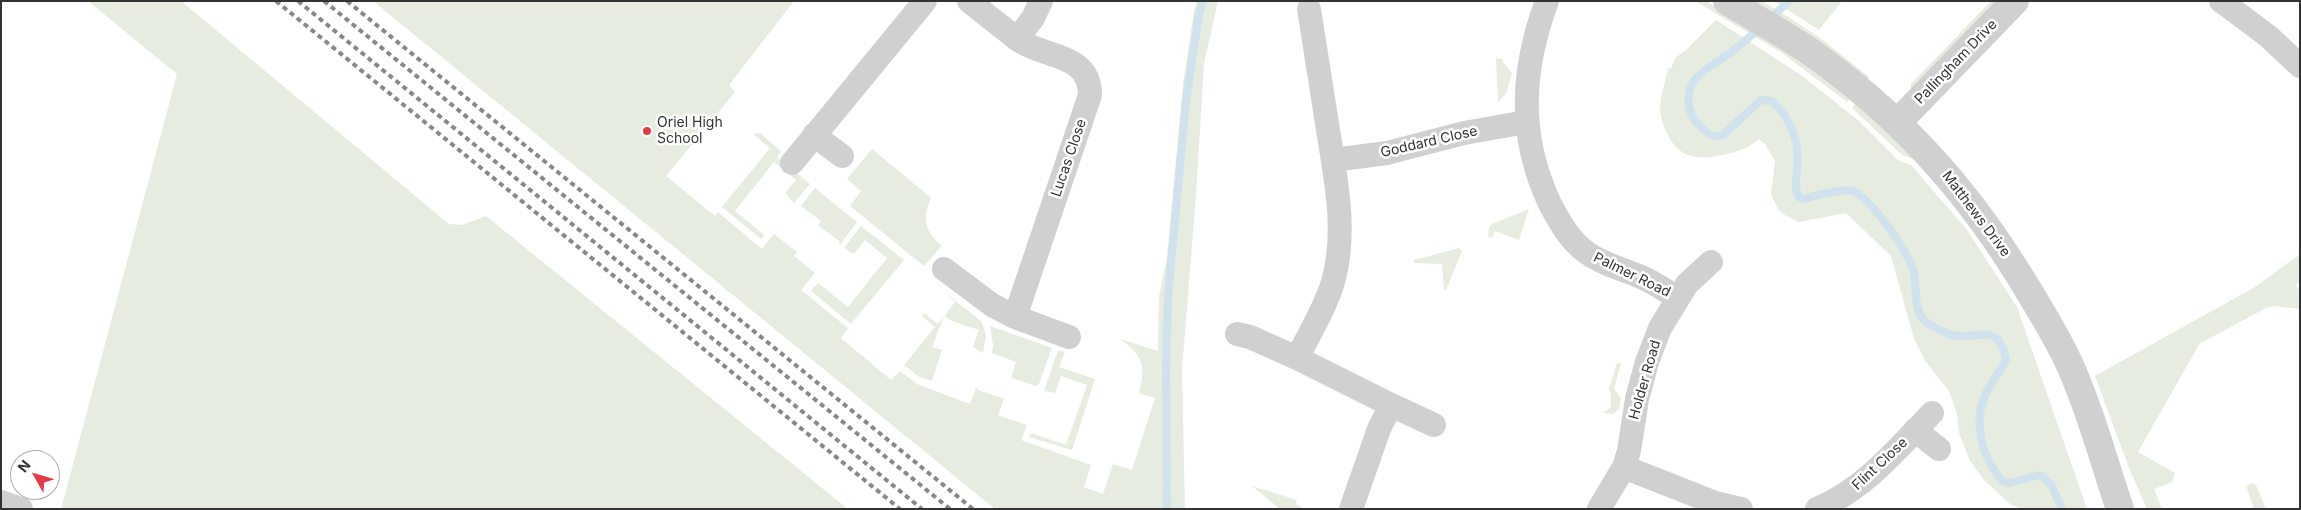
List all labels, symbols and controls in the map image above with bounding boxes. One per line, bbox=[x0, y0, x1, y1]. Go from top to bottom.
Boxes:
street label: Pallingham Drive bbox=[1911, 16, 2001, 108]
place label: Oriel High School bbox=[657, 115, 723, 148]
street label: Lucas Close bbox=[1048, 117, 1090, 199]
street label: Goddard Close bbox=[1379, 123, 1479, 161]
marker: Oriel High School bbox=[641, 125, 653, 137]
street label: Matthews Drive bbox=[1938, 168, 2014, 260]
street label: Palmer Road bbox=[1591, 249, 1673, 301]
street label: Holder Road bbox=[1626, 338, 1664, 422]
street label: Flint Close bbox=[1849, 434, 1911, 494]
north arrow bbox=[10, 450, 60, 500]
text: N bbox=[14, 456, 34, 475]

